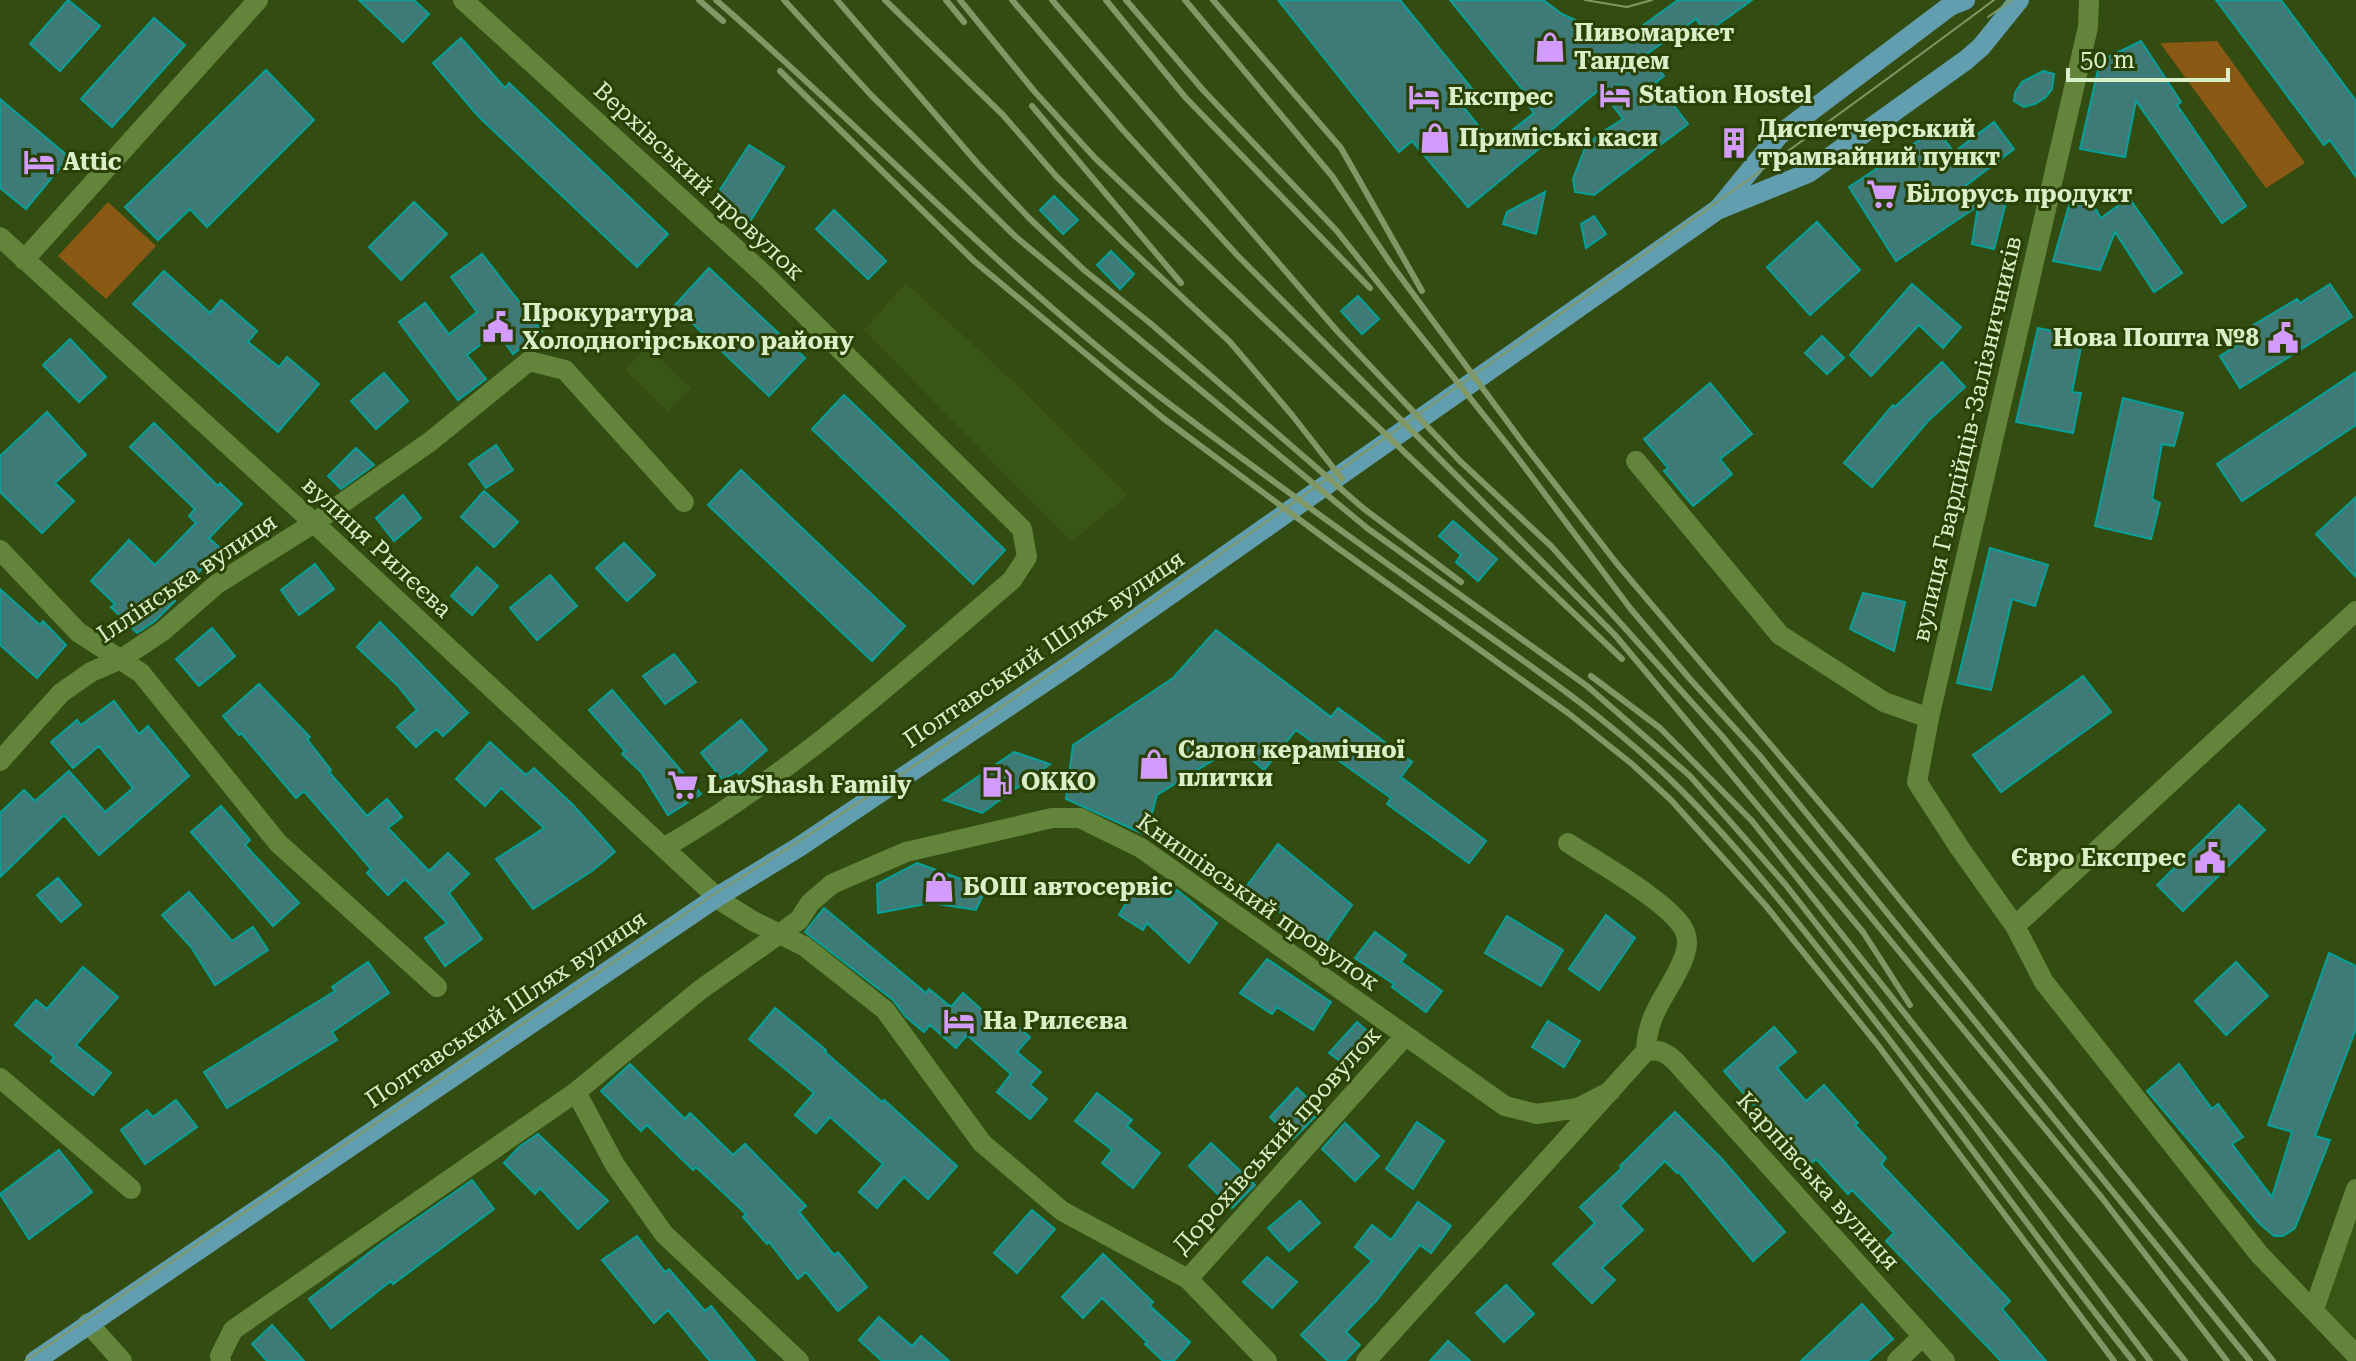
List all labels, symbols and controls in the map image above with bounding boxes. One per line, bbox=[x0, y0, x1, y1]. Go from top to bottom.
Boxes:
place label: Пивомаркет Тандем bbox=[1574, 19, 1734, 75]
shop icon: Пивомаркет Тандем bbox=[1533, 30, 1567, 64]
scale bar bbox=[2068, 32, 2228, 82]
text: 50 m bbox=[2080, 46, 2135, 74]
street label: Верхівський провулок bbox=[588, 76, 810, 286]
hotel icon: Station Hostel bbox=[1598, 78, 1632, 112]
hotel icon: Експрес bbox=[1407, 80, 1441, 114]
place label: Station Hostel bbox=[1639, 81, 1812, 109]
place label: Експрес bbox=[1448, 83, 1554, 111]
place label: Диспетчерський трамвайний пункт bbox=[1758, 115, 2000, 171]
shop icon: Приміські каси bbox=[1418, 121, 1452, 155]
place label: Приміські каси bbox=[1459, 124, 1658, 152]
building icon: Диспетчерський трамвайний пункт bbox=[1717, 126, 1751, 160]
hotel icon: Attic bbox=[22, 145, 56, 179]
place label: Attic bbox=[63, 148, 122, 176]
supermarket icon: Білорусь продукт bbox=[1865, 177, 1899, 211]
place label: Білорусь продукт bbox=[1906, 180, 2132, 208]
street label: вулиця Гвардійців-Залізничників bbox=[1907, 233, 2027, 645]
place label: Прокуратура Холодногірського району bbox=[522, 299, 854, 355]
public building icon: Прокуратура Холодногірського району bbox=[481, 310, 515, 344]
public building icon: Нова Пошта №8 bbox=[2266, 321, 2300, 355]
place label: Нова Пошта №8 bbox=[2053, 324, 2259, 352]
street label: вулиця Рилєєва bbox=[296, 471, 458, 623]
street label: Іллінська вулиця bbox=[92, 508, 282, 648]
street label: Полтавський Шлях вулиця bbox=[898, 544, 1190, 754]
place label: Салон керамічної плитки bbox=[1178, 736, 1405, 792]
shop icon: Салон керамічної плитки bbox=[1137, 747, 1171, 781]
fuel station icon: ОККО bbox=[980, 765, 1014, 799]
supermarket icon: LavShash Family bbox=[666, 768, 700, 802]
place label: ОККО bbox=[1021, 768, 1096, 796]
place label: LavShash Family bbox=[707, 771, 912, 799]
street label: Книшівський провулок bbox=[1131, 807, 1385, 997]
public building icon: Євро Експрес bbox=[2193, 841, 2227, 875]
place label: Євро Експрес bbox=[2011, 844, 2186, 872]
shop icon: БОШ автосервіс bbox=[922, 870, 956, 904]
place label: БОШ автосервіс bbox=[963, 873, 1173, 901]
street label: Полтавський Шлях вулиця bbox=[360, 904, 652, 1114]
hotel icon: На Рилєєва bbox=[942, 1004, 976, 1038]
place label: На Рилєєва bbox=[983, 1007, 1128, 1035]
street label: Дорохівський провулок bbox=[1167, 1020, 1387, 1260]
street label: Карпівська вулиця bbox=[1731, 1086, 1905, 1276]

